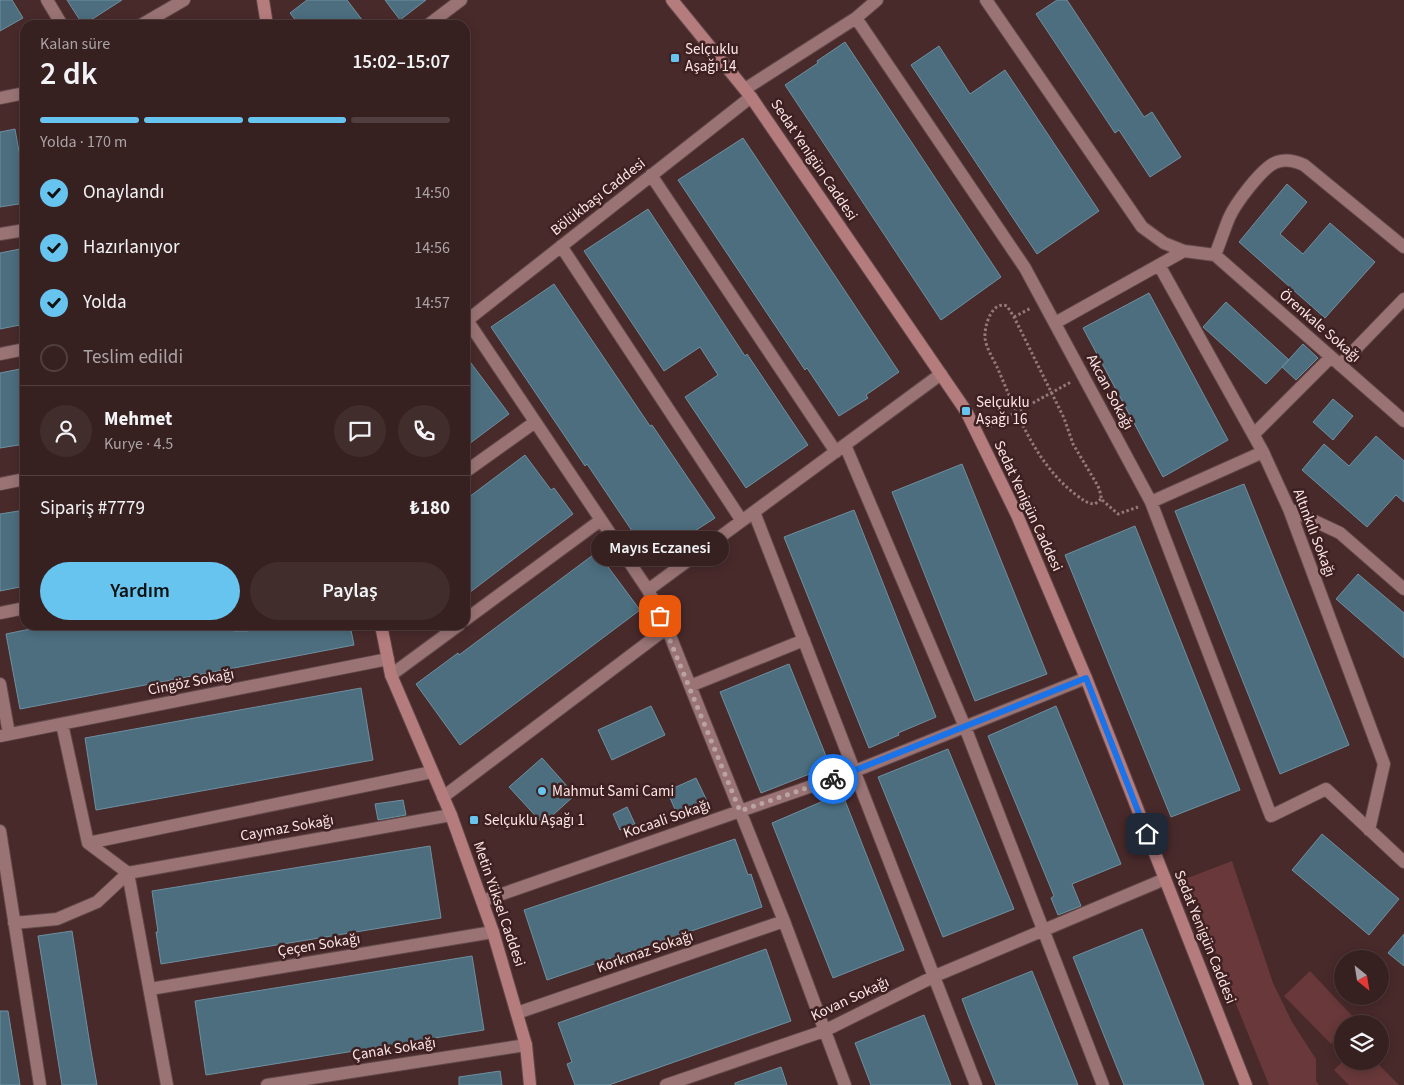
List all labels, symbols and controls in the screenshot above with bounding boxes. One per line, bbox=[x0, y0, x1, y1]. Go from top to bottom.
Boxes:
text: Kalan süre bbox=[40, 33, 110, 55]
place label: Selçuklu Aşağı 14 bbox=[685, 39, 739, 77]
text: 15:02–15:07 bbox=[352, 49, 450, 76]
text: 2 dk bbox=[40, 51, 98, 97]
marker: Selçuklu Aşağı 14 bbox=[669, 52, 681, 64]
street label: Sedat Yenigün Caddesi bbox=[766, 95, 862, 225]
text: Yolda · 170 m bbox=[40, 131, 127, 153]
street label: Bölükbaşı Caddesi bbox=[546, 153, 650, 241]
icon: check bbox=[40, 179, 68, 207]
text: Onaylandı bbox=[83, 179, 165, 206]
text: 14:50 bbox=[414, 182, 450, 204]
icon: check bbox=[40, 234, 68, 262]
text: Hazırlanıyor bbox=[83, 234, 180, 261]
text: 14:56 bbox=[414, 237, 450, 259]
street label: Örenkale Sokağı bbox=[1275, 285, 1365, 367]
icon: check bbox=[40, 289, 68, 317]
text: Yolda bbox=[83, 289, 127, 316]
text: 14:57 bbox=[414, 292, 450, 314]
text: Teslim edildi bbox=[83, 344, 183, 371]
street label: Akcan Sokağı bbox=[1081, 350, 1139, 434]
place label: Selçuklu Aşağı 16 bbox=[976, 392, 1030, 430]
button: person bbox=[40, 405, 92, 457]
button: chat bbox=[334, 405, 386, 457]
button: phone bbox=[398, 405, 450, 457]
marker: Selçuklu Aşağı 16 bbox=[960, 405, 972, 417]
text: Mehmet bbox=[104, 406, 172, 433]
text: Kurye · 4.5 bbox=[104, 433, 173, 455]
street label: Sedat Yenigün Caddesi bbox=[988, 437, 1068, 575]
street label: Altınkılı Sokağı bbox=[1288, 486, 1340, 580]
text: Sipariş #7779 bbox=[40, 495, 145, 522]
text: ₺180 bbox=[410, 495, 450, 522]
callout: Mayıs Eczanesi bbox=[591, 531, 729, 566]
text: Mayıs Eczanesi bbox=[609, 537, 711, 559]
button: Yardım bbox=[40, 562, 240, 620]
button: Paylaş bbox=[250, 562, 450, 620]
pin bbox=[639, 595, 681, 637]
icon: bag bbox=[646, 602, 674, 630]
street label: Cingöz Sokağı bbox=[146, 663, 236, 701]
courier bbox=[808, 754, 858, 804]
icon: bike bbox=[819, 765, 847, 793]
place label: Mahmut Sami Cami bbox=[552, 781, 674, 802]
marker: Mahmut Sami Cami bbox=[536, 785, 548, 797]
street label: Kocaali Sokağı bbox=[620, 794, 714, 844]
street label: Caymaz Sokağı bbox=[239, 809, 335, 847]
place label: Selçuklu Aşağı 1 bbox=[484, 810, 585, 831]
pin bbox=[1126, 813, 1168, 855]
marker: Selçuklu Aşağı 1 bbox=[468, 814, 480, 826]
icon: home bbox=[1133, 820, 1161, 848]
street label: Metin Yüksel Caddesi bbox=[468, 839, 530, 969]
street label: Sedat Yenigün Caddesi bbox=[1169, 867, 1241, 1007]
street label: Korkmaz Sokağı bbox=[594, 926, 696, 978]
street label: Çeçen Sokağı bbox=[276, 928, 362, 962]
north arrow bbox=[1334, 950, 1389, 1005]
map controls bbox=[1334, 950, 1389, 1070]
street label: Kovan Sokağı bbox=[807, 972, 893, 1026]
button: layers bbox=[1334, 1015, 1389, 1070]
street label: Çanak Sokağı bbox=[351, 1032, 437, 1066]

